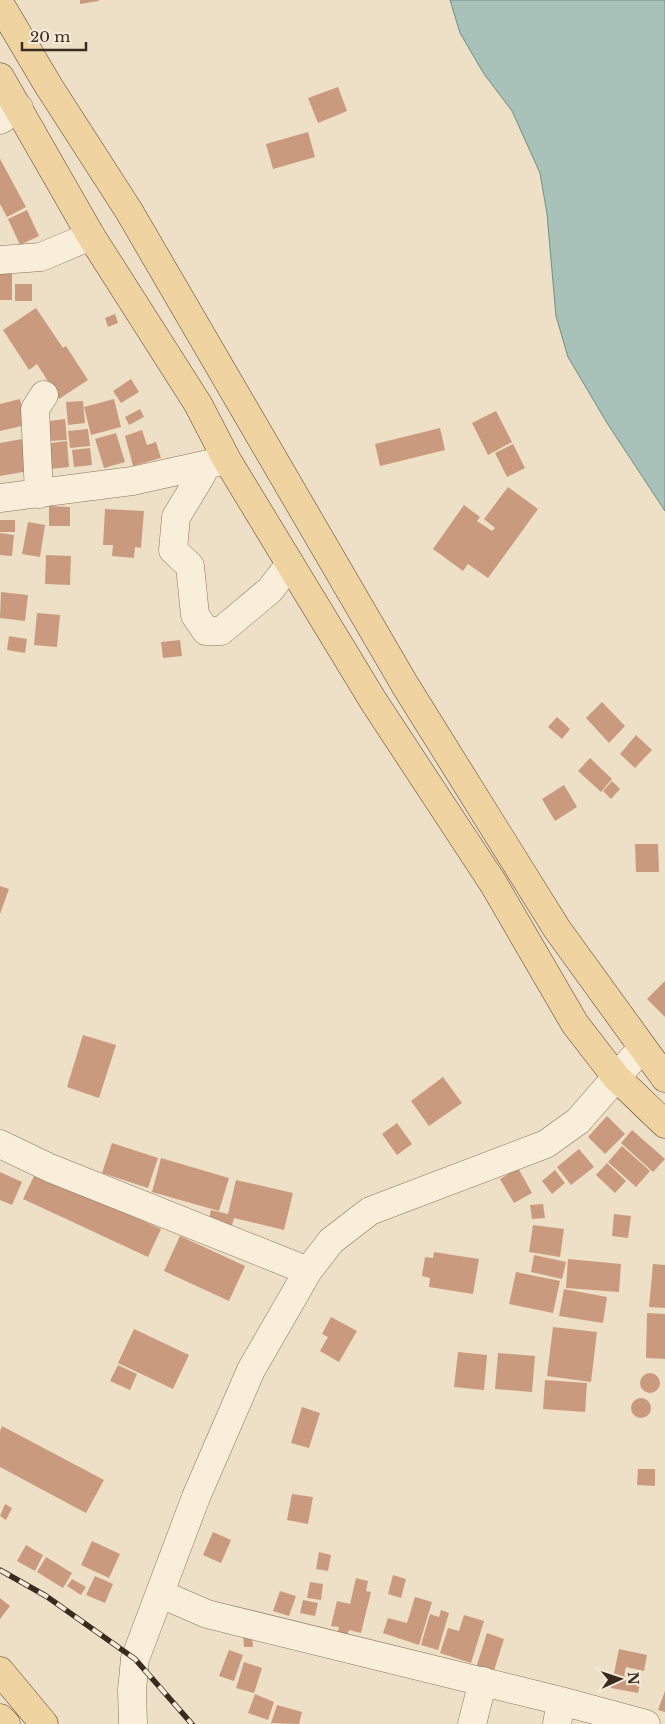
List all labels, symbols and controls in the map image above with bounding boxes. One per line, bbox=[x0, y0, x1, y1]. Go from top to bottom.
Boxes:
scale bar bbox=[22, 20, 86, 52]
text: 20 m bbox=[30, 27, 70, 46]
north arrow bbox=[595, 1654, 645, 1704]
text: N bbox=[624, 1671, 642, 1685]

